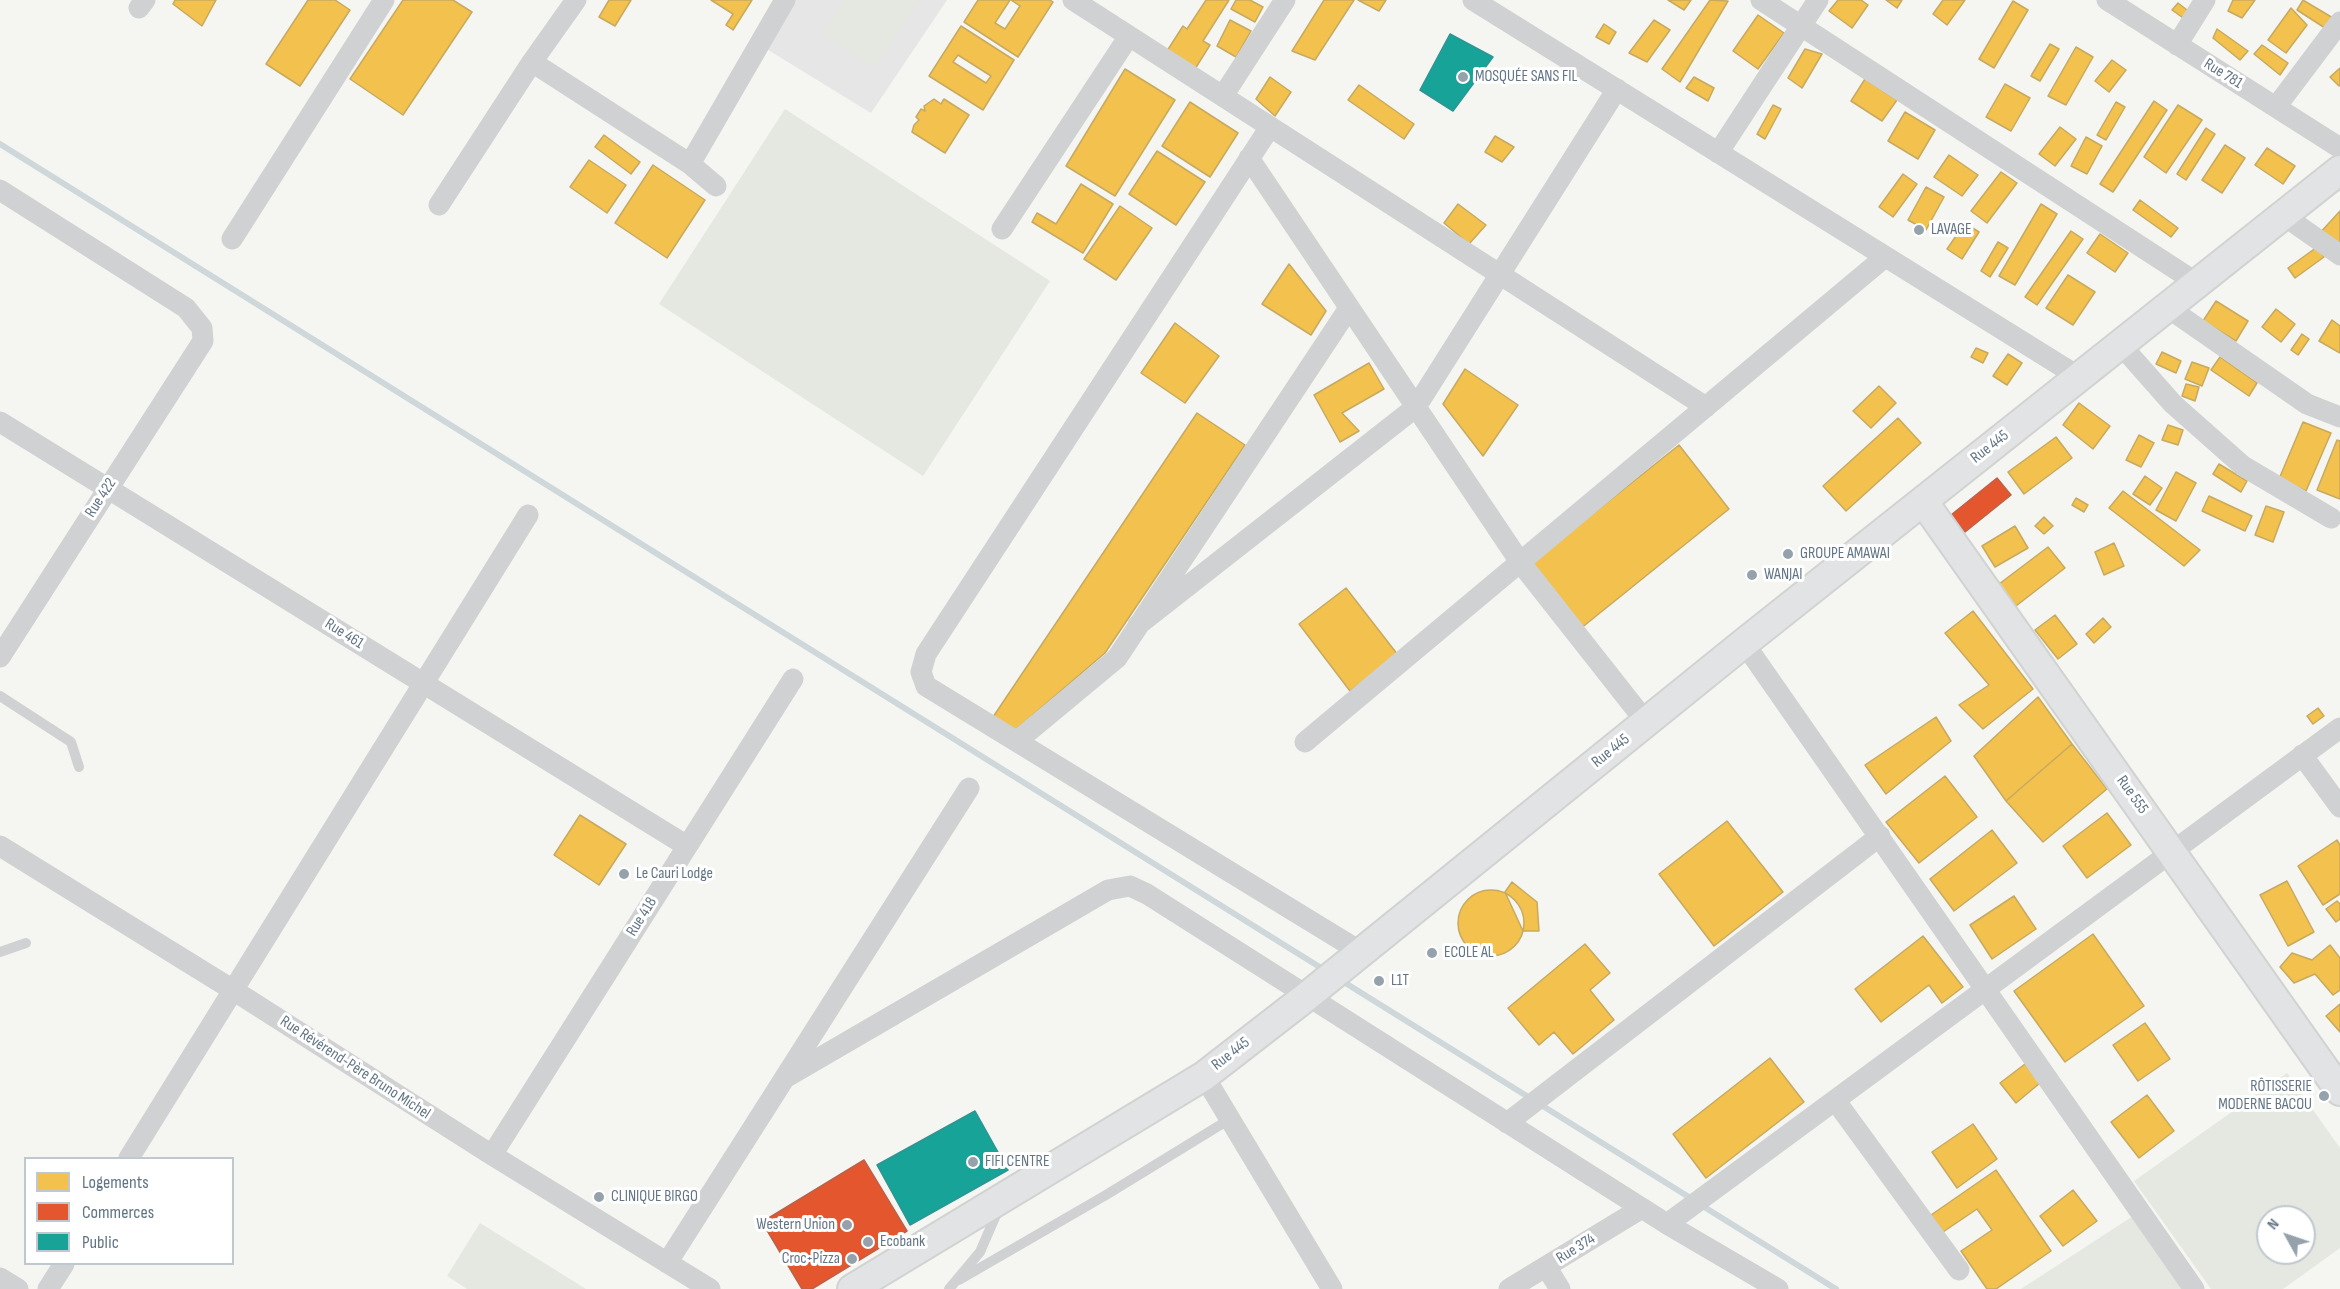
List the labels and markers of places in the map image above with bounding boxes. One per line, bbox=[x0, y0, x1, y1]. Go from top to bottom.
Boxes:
place label: MOSQUÉE SANS FIL bbox=[1475, 67, 1577, 87]
marker: MOSQUÉE SANS FIL bbox=[1456, 70, 1470, 84]
place label: LAVAGE bbox=[1931, 220, 1972, 240]
marker: LAVAGE bbox=[1912, 223, 1926, 237]
place label: GROUPE AMAWAI bbox=[1800, 544, 1890, 564]
marker: GROUPE AMAWAI bbox=[1781, 547, 1795, 561]
place label: WANJAI bbox=[1764, 565, 1802, 585]
marker: WANJAI bbox=[1745, 568, 1759, 582]
place label: Le Cauri Lodge bbox=[636, 864, 713, 884]
marker: Le Cauri Lodge bbox=[617, 867, 631, 881]
place label: ECOLE AL bbox=[1444, 943, 1494, 963]
marker: ECOLE AL bbox=[1425, 946, 1439, 960]
place label: L1T bbox=[1391, 971, 1409, 991]
marker: L1T bbox=[1372, 974, 1386, 988]
place label: RÔTISSERIE MODERNE BACOU bbox=[2218, 1077, 2312, 1115]
marker: RÔTISSERIE MODERNE BACOU bbox=[2317, 1089, 2331, 1103]
place label: FIFI CENTRE bbox=[985, 1152, 1050, 1172]
marker: FIFI CENTRE bbox=[966, 1155, 980, 1169]
place label: CLINIQUE BIRGO bbox=[611, 1187, 698, 1207]
marker: CLINIQUE BIRGO bbox=[592, 1190, 606, 1204]
place label: Western Union bbox=[756, 1215, 835, 1235]
marker: Western Union bbox=[840, 1218, 854, 1232]
place label: Ecobank bbox=[880, 1232, 925, 1252]
marker: Ecobank bbox=[861, 1235, 875, 1249]
place label: Croc-Pizza bbox=[782, 1249, 840, 1269]
marker: Croc-Pizza bbox=[845, 1252, 859, 1266]

